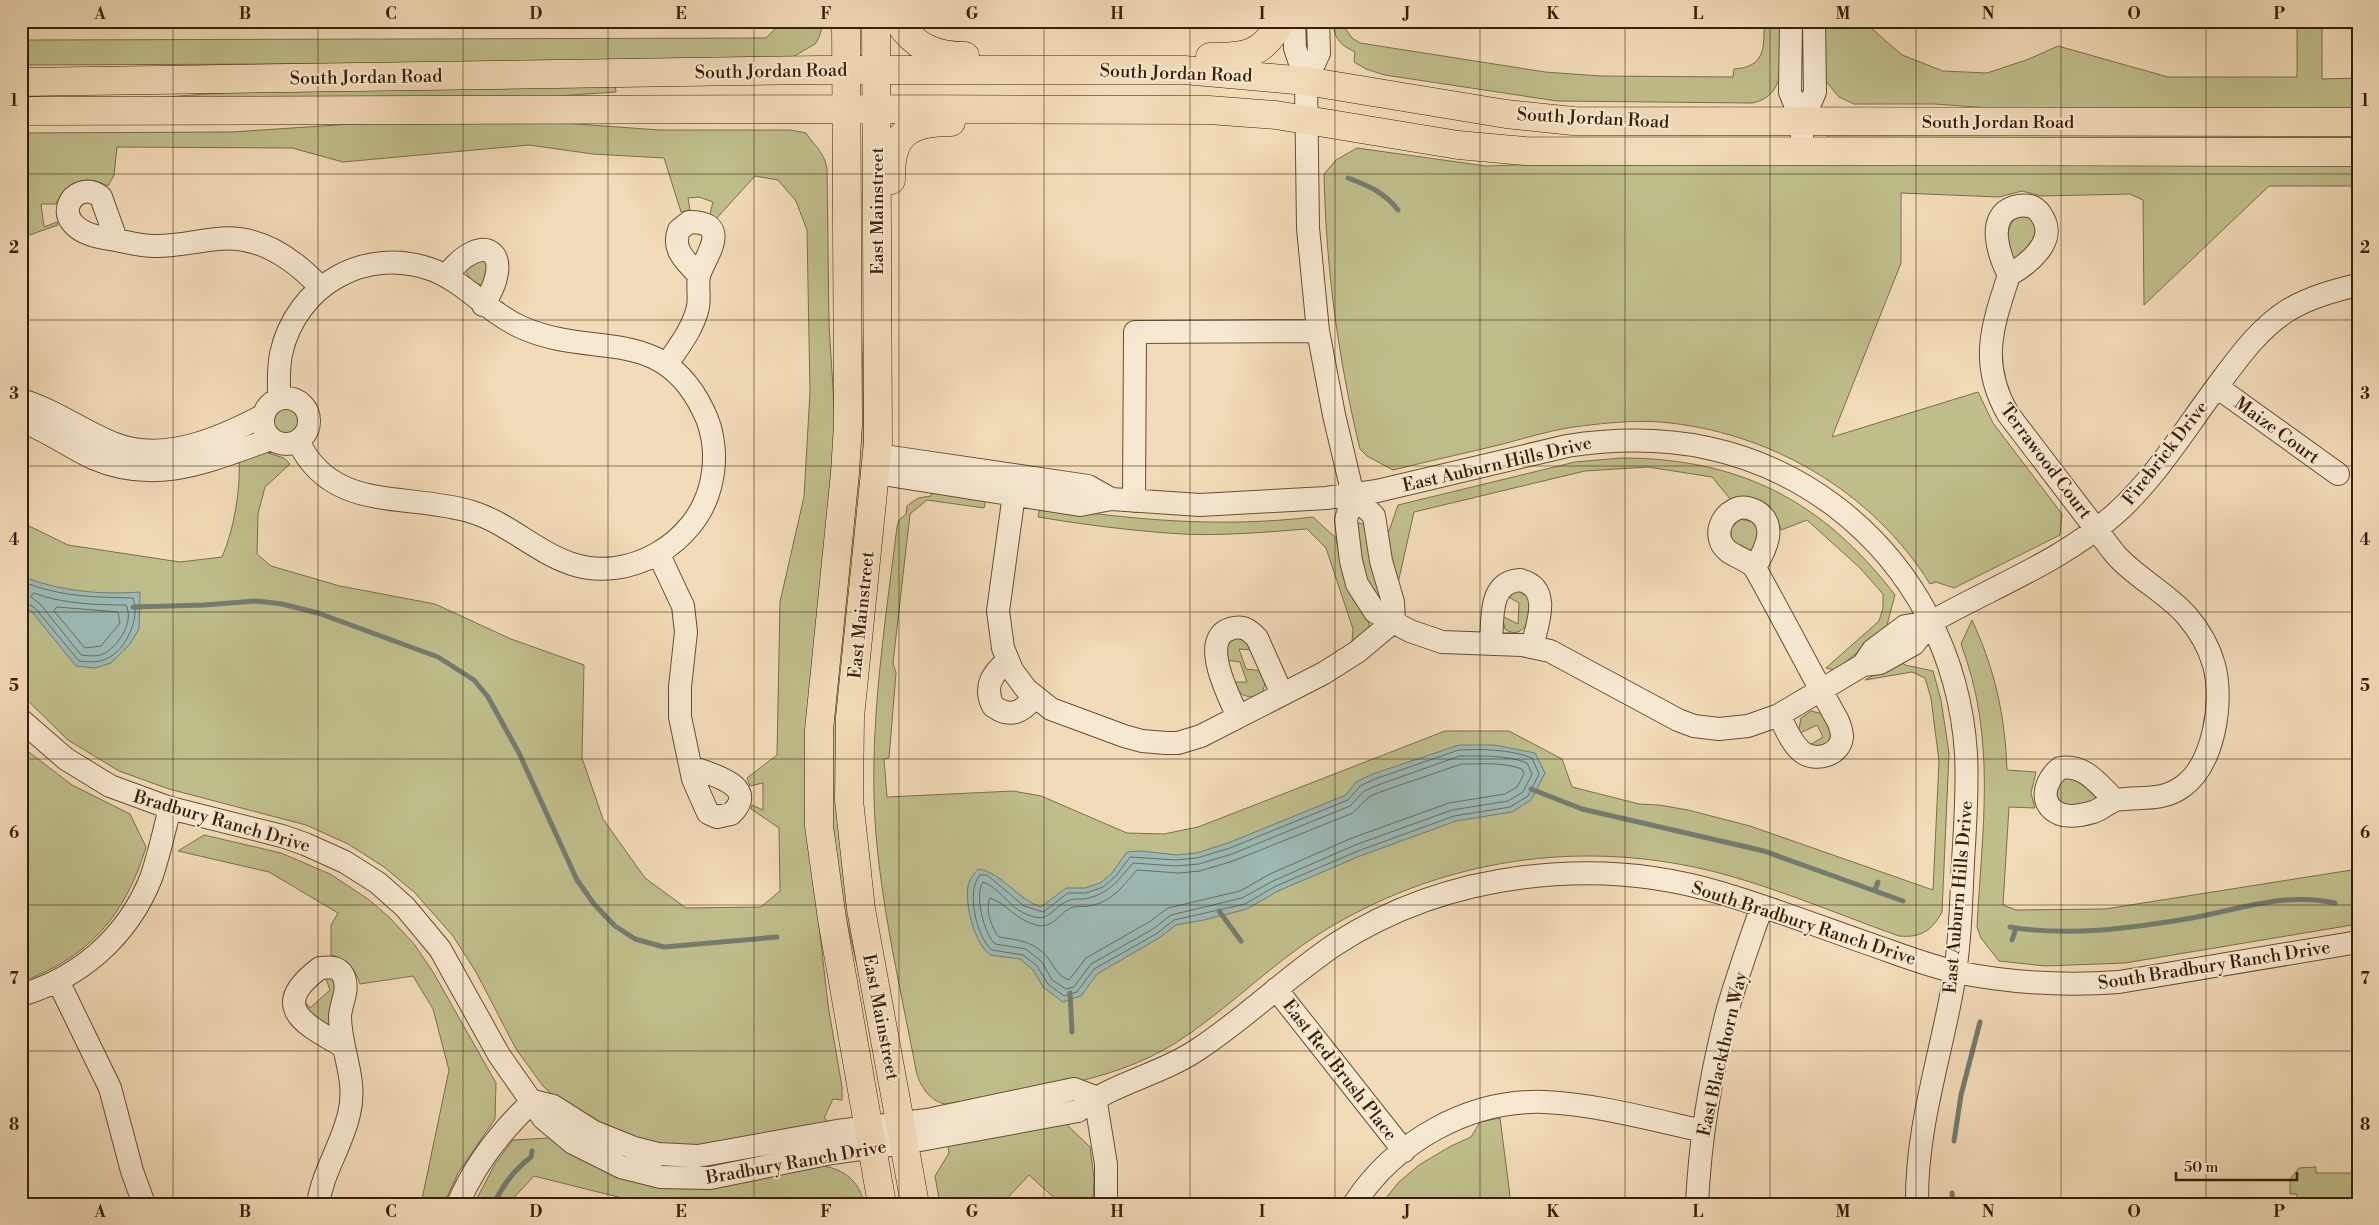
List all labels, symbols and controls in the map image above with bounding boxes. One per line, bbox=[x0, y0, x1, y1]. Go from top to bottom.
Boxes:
text: A bbox=[93, 4, 106, 24]
text: B bbox=[239, 4, 251, 24]
text: C bbox=[385, 4, 397, 24]
text: D bbox=[530, 4, 543, 24]
text: E bbox=[675, 4, 687, 24]
text: F bbox=[820, 4, 832, 24]
text: G bbox=[966, 4, 979, 24]
text: H bbox=[1110, 4, 1124, 24]
text: I bbox=[1259, 4, 1265, 24]
text: J bbox=[1402, 4, 1410, 24]
text: K bbox=[1547, 4, 1561, 24]
text: L bbox=[1693, 4, 1704, 24]
text: M bbox=[1836, 4, 1851, 24]
text: N bbox=[1982, 4, 1995, 24]
text: O bbox=[2127, 4, 2141, 24]
text: P bbox=[2273, 4, 2285, 24]
street label: South Jordan Road bbox=[694, 59, 848, 84]
street label: South Jordan Road bbox=[1099, 59, 1253, 88]
street label: South Jordan Road bbox=[289, 65, 443, 90]
text: 1 bbox=[10, 91, 18, 111]
text: 1 bbox=[2361, 91, 2369, 111]
street label: South Jordan Road bbox=[1516, 103, 1671, 134]
street label: South Jordan Road bbox=[1922, 111, 2075, 134]
street label: East Mainstreet bbox=[866, 146, 889, 275]
text: 2 bbox=[9, 238, 19, 258]
text: 2 bbox=[2360, 238, 2370, 258]
text: 3 bbox=[9, 384, 19, 404]
text: 3 bbox=[2360, 384, 2370, 404]
street label: Maize Court bbox=[2230, 392, 2324, 469]
street label: Firebrick Drive bbox=[2117, 396, 2213, 510]
street label: Terrawood Court bbox=[1995, 399, 2097, 524]
street label: East Auburn Hills Drive bbox=[1400, 432, 1594, 497]
text: 4 bbox=[9, 530, 20, 550]
text: 4 bbox=[2360, 530, 2371, 550]
street label: East Mainstreet bbox=[843, 550, 880, 680]
text: 5 bbox=[9, 676, 19, 696]
text: 5 bbox=[2360, 676, 2370, 696]
street label: Bradbury Ranch Drive bbox=[130, 785, 313, 858]
street label: East Auburn Hills Drive bbox=[1939, 800, 1978, 994]
text: 6 bbox=[9, 823, 19, 843]
text: 6 bbox=[2360, 823, 2370, 843]
street label: South Bradbury Ranch Drive bbox=[1689, 876, 1919, 971]
street label: South Bradbury Ranch Drive bbox=[2096, 936, 2332, 995]
street label: East Mainstreet bbox=[857, 952, 904, 1083]
text: 7 bbox=[9, 969, 19, 989]
street label: East Blackthorn Way bbox=[1692, 969, 1753, 1139]
text: 7 bbox=[2360, 969, 2370, 989]
street label: East Red Brush Place bbox=[1277, 995, 1402, 1146]
text: 8 bbox=[9, 1115, 19, 1135]
text: 8 bbox=[2360, 1115, 2370, 1135]
street label: Bradbury Ranch Drive bbox=[703, 1135, 888, 1190]
scale bar bbox=[2176, 1150, 2298, 1182]
text: 50 m bbox=[2184, 1158, 2218, 1177]
text: A bbox=[93, 1202, 106, 1222]
text: B bbox=[239, 1202, 251, 1222]
text: C bbox=[385, 1202, 397, 1222]
text: D bbox=[530, 1202, 543, 1222]
text: E bbox=[675, 1202, 687, 1222]
text: F bbox=[820, 1202, 832, 1222]
text: G bbox=[966, 1202, 979, 1222]
text: H bbox=[1110, 1202, 1124, 1222]
text: I bbox=[1259, 1202, 1265, 1222]
text: J bbox=[1402, 1202, 1410, 1222]
text: K bbox=[1547, 1202, 1561, 1222]
text: L bbox=[1693, 1202, 1704, 1222]
text: M bbox=[1836, 1202, 1851, 1222]
text: N bbox=[1982, 1202, 1995, 1222]
text: O bbox=[2127, 1202, 2141, 1222]
text: P bbox=[2273, 1202, 2285, 1222]

